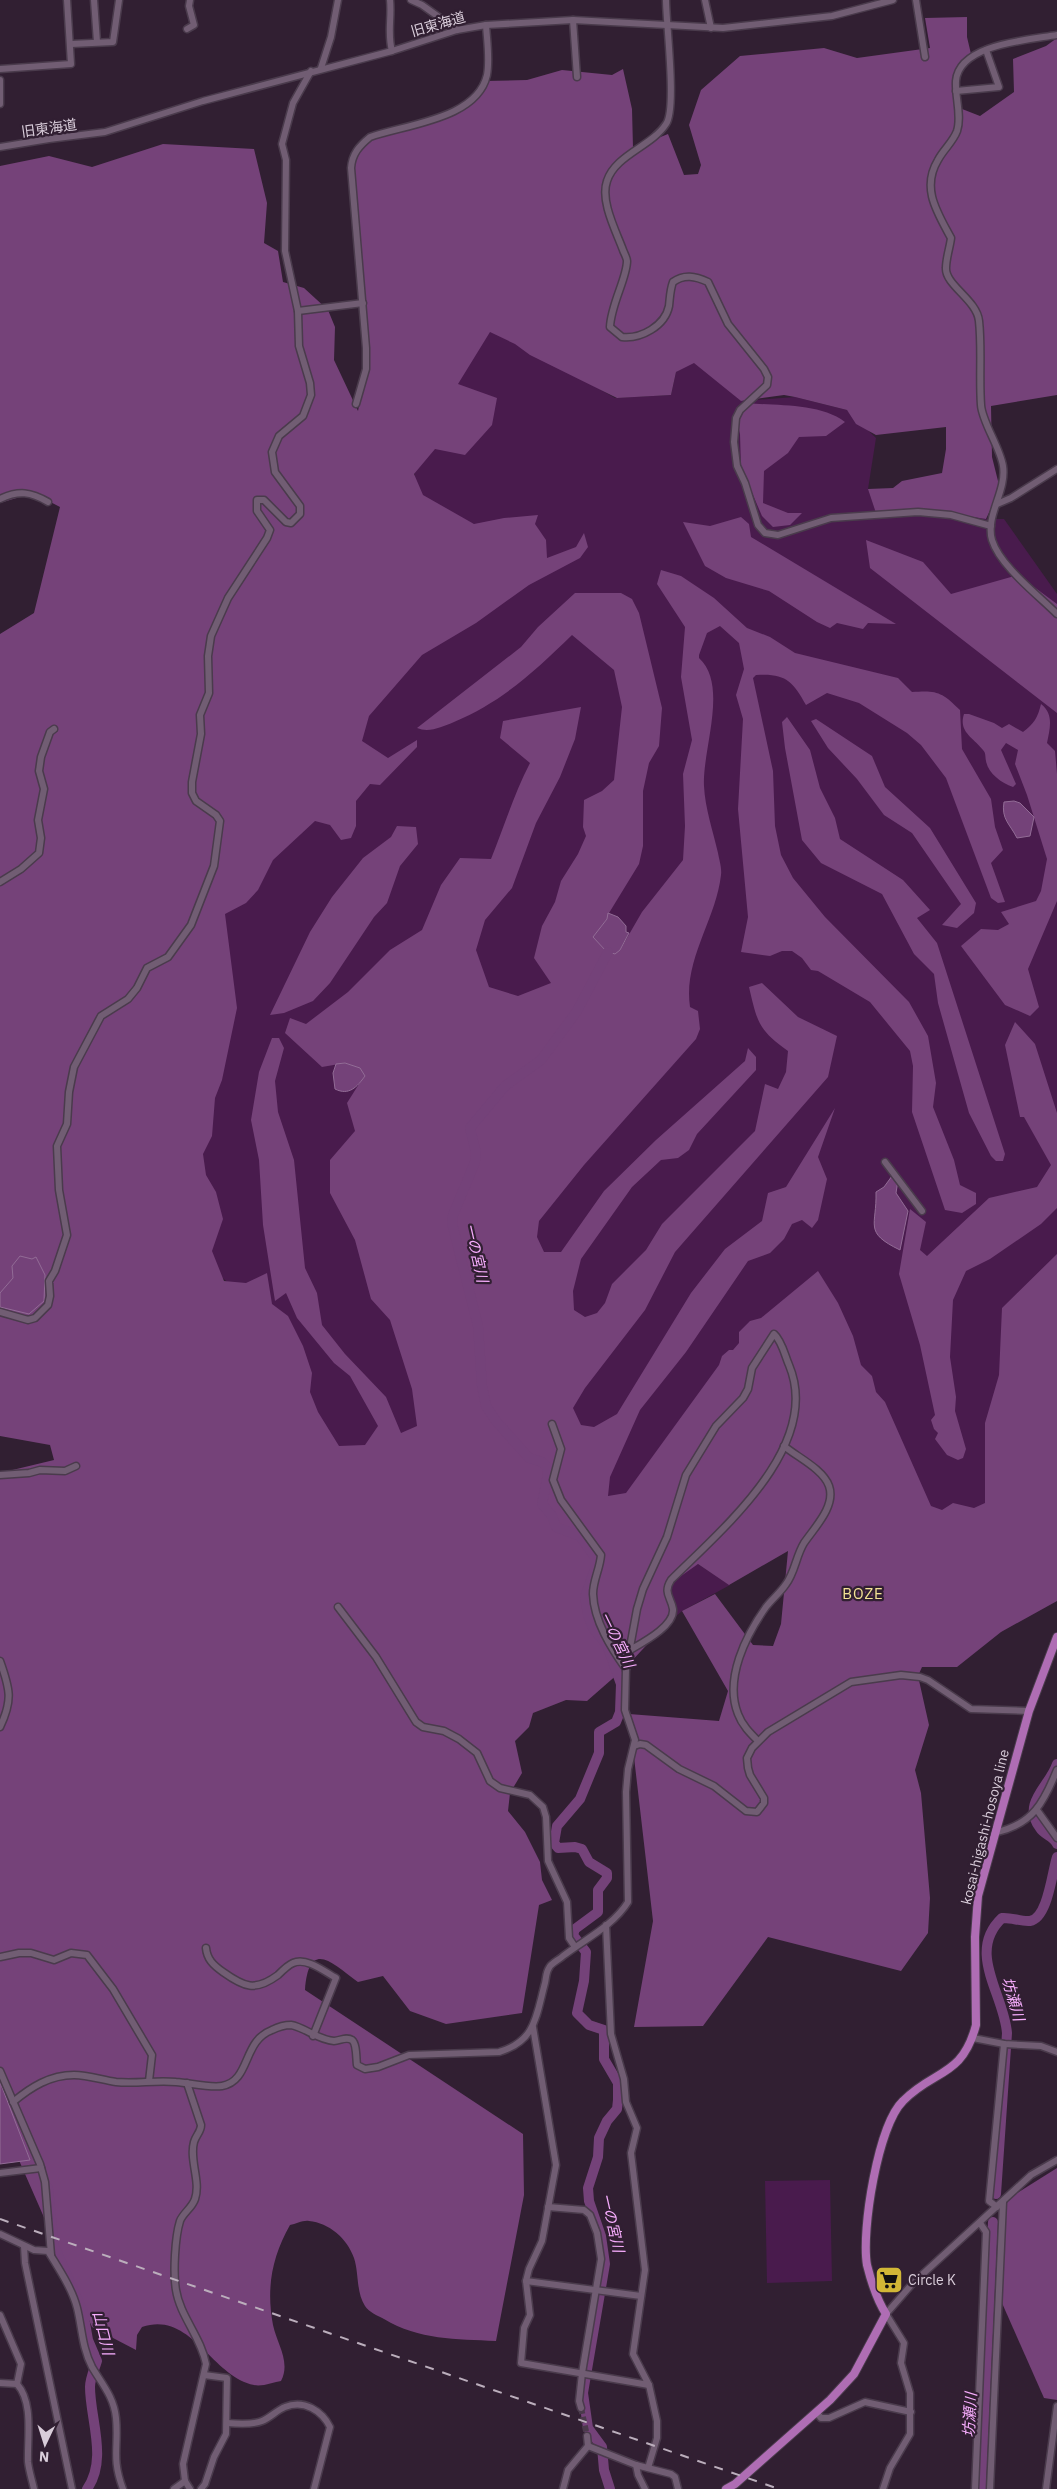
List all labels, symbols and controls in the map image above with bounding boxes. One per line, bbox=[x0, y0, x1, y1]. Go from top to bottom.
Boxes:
street label: 旧東海道 bbox=[409, 8, 467, 40]
street label: 旧東海道 bbox=[20, 115, 78, 141]
water label: 一の宮川 bbox=[460, 1222, 493, 1286]
district label: BOZE bbox=[842, 1584, 884, 1603]
water label: 一の宮川 bbox=[596, 1609, 640, 1673]
street label: kosai-higashi-hosoya line bbox=[957, 1747, 1013, 1907]
water label: 坊瀬川 bbox=[998, 1975, 1029, 2025]
water label: 一の宮川 bbox=[596, 2192, 629, 2256]
supermarket icon: Circle K bbox=[874, 2265, 904, 2295]
place label: Circle K bbox=[908, 2271, 956, 2289]
water label: 山口川 bbox=[89, 2309, 119, 2359]
water label: 坊瀬川 bbox=[959, 2390, 980, 2438]
north arrow bbox=[20, 2419, 70, 2469]
text: N bbox=[38, 2448, 50, 2466]

